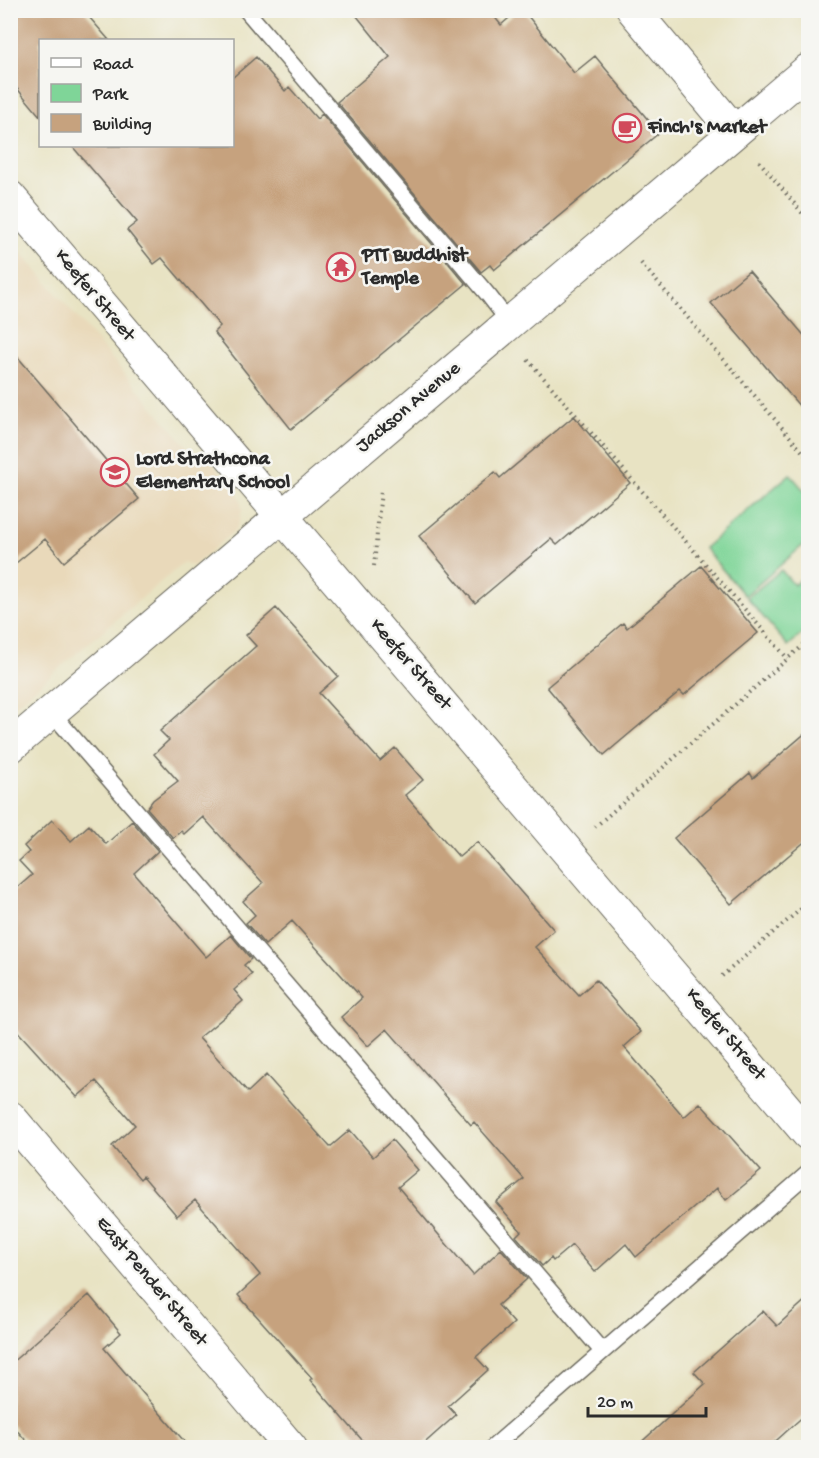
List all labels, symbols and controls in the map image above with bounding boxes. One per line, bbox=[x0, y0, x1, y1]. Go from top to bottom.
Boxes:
legend bbox=[39, 39, 234, 147]
text: Road bbox=[93, 55, 134, 76]
text: Park bbox=[92, 85, 129, 106]
cafe icon: Finch's Market bbox=[611, 112, 643, 144]
text: Building bbox=[92, 115, 152, 136]
place label: Finch's Market bbox=[647, 117, 768, 140]
street label: Keefer Street bbox=[49, 245, 140, 348]
place label: PTT Buddhist Temple bbox=[360, 245, 469, 291]
temple icon: PTT Buddhist Temple bbox=[325, 251, 357, 283]
street label: Jackson Avenue bbox=[352, 357, 467, 458]
place label: Lord Strathcona Elementary School bbox=[136, 449, 291, 495]
school or university icon: Lord Strathcona Elementary School bbox=[99, 456, 131, 488]
street label: Keefer Street bbox=[364, 615, 457, 717]
street label: Keefer Street bbox=[680, 984, 771, 1087]
street label: East Pender Street bbox=[90, 1213, 213, 1353]
scale bar bbox=[588, 1380, 706, 1418]
text: 20 m bbox=[597, 1393, 633, 1414]

